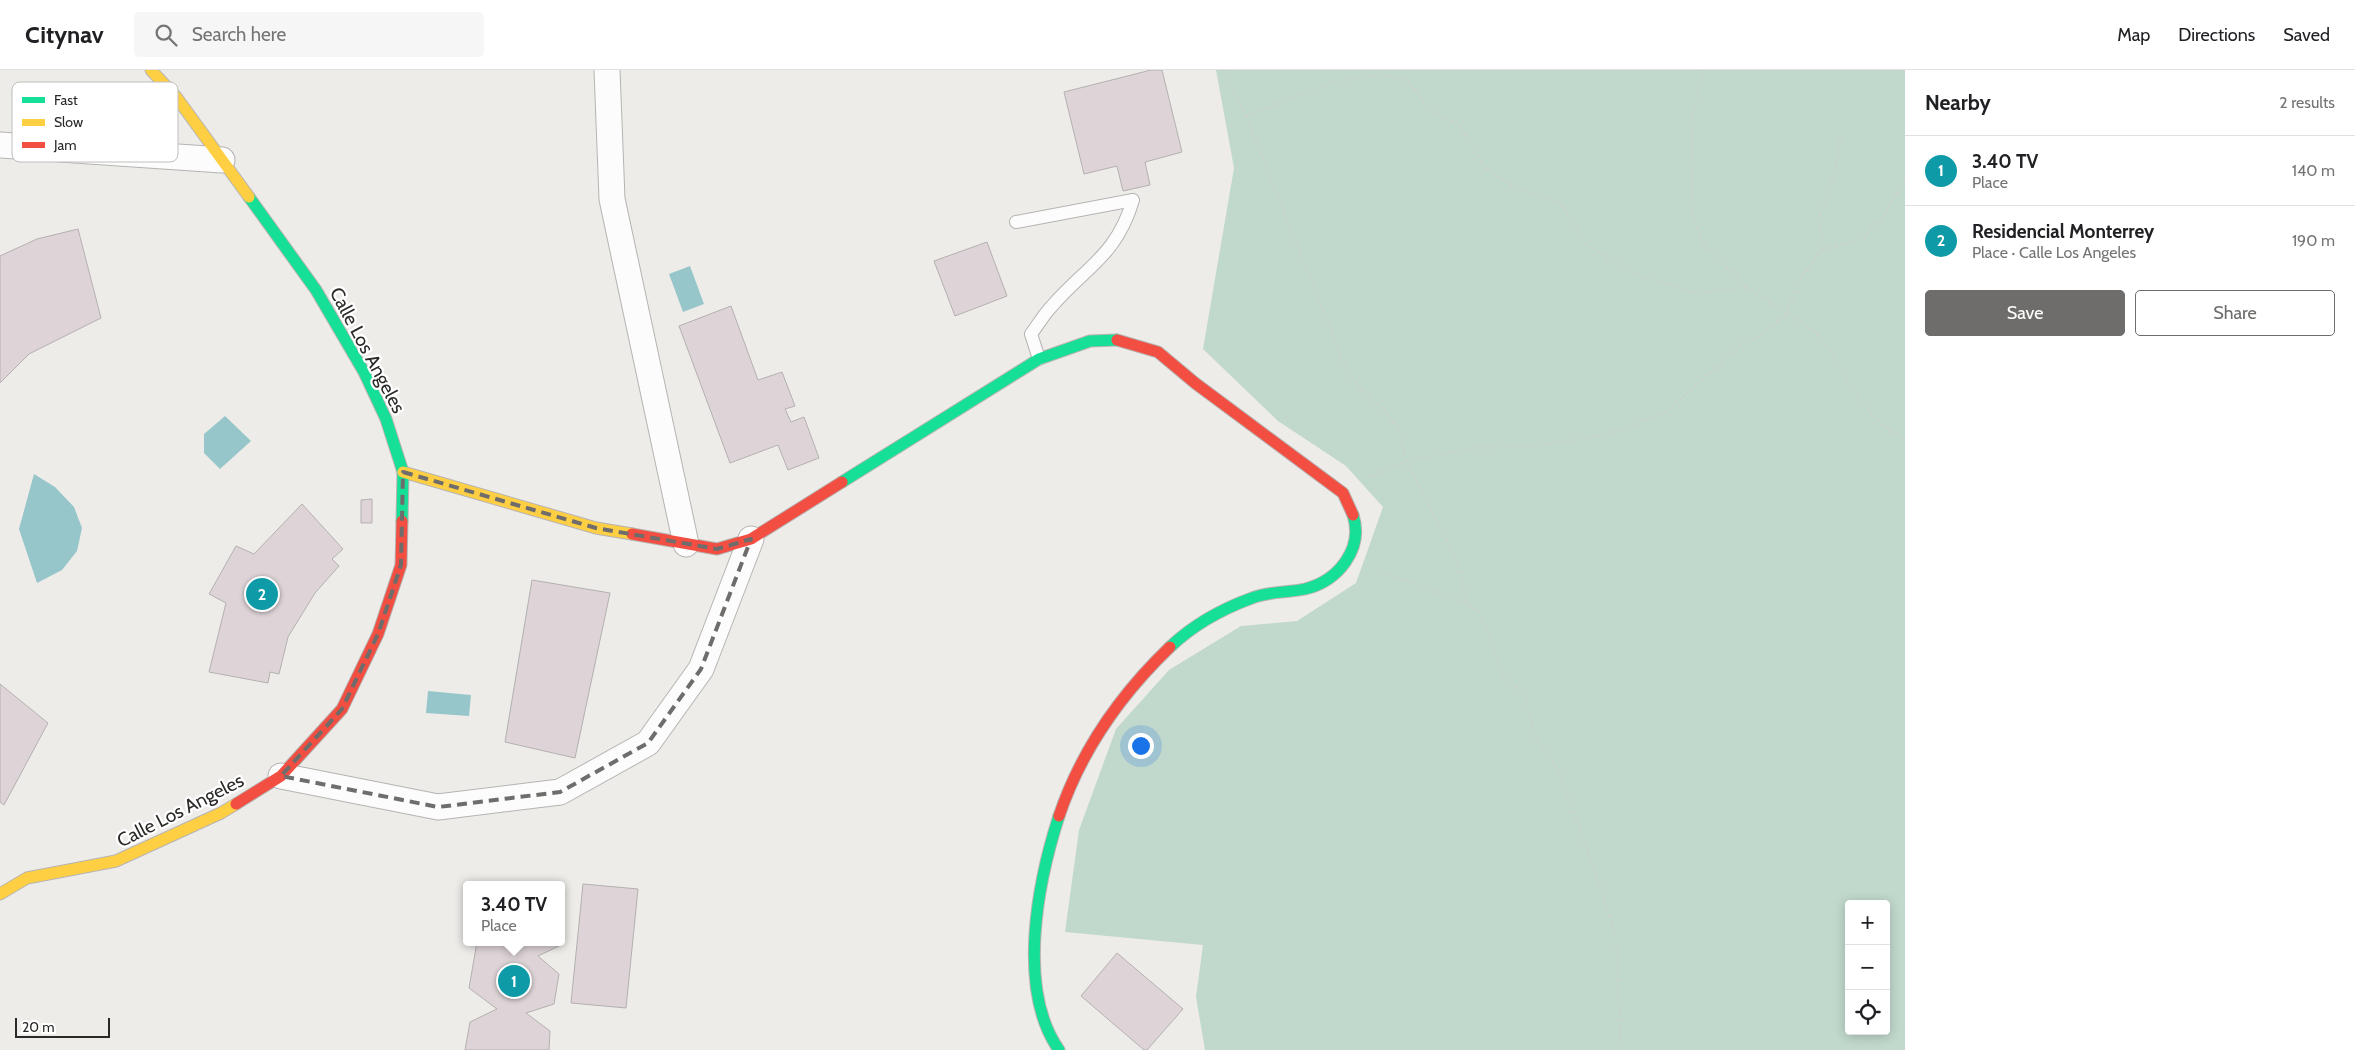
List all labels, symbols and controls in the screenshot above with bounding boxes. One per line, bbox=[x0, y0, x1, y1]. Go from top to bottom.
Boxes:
search box bbox=[134, 12, 484, 57]
text: Citynav bbox=[25, 20, 104, 49]
icon: search bbox=[152, 21, 180, 49]
text: Search here bbox=[192, 23, 286, 46]
text: Map bbox=[2117, 24, 2150, 46]
text: Directions bbox=[2178, 24, 2255, 46]
text: Saved bbox=[2283, 24, 2330, 46]
legend bbox=[12, 82, 178, 162]
text: Nearby bbox=[1925, 90, 1991, 115]
text: Fast bbox=[54, 91, 78, 109]
text: 2 results bbox=[2279, 93, 2335, 112]
text: Slow bbox=[54, 113, 83, 131]
text: Jam bbox=[53, 136, 76, 154]
text: 3.40 TV bbox=[1972, 150, 2038, 173]
text: 1 bbox=[1938, 161, 1944, 180]
text: 140 m bbox=[2292, 161, 2335, 180]
text: Place bbox=[1972, 173, 2008, 192]
text: Residencial Monterrey bbox=[1972, 220, 2154, 243]
text: 2 bbox=[1937, 231, 1945, 250]
text: 190 m bbox=[2292, 231, 2335, 250]
text: Place · Calle Los Angeles bbox=[1972, 243, 2136, 262]
street label: Calle Los Angeles bbox=[325, 283, 410, 417]
button: Save bbox=[1925, 290, 2125, 336]
button: Share bbox=[2135, 290, 2335, 336]
pin: 2 bbox=[246, 575, 278, 613]
your location bbox=[1128, 733, 1154, 759]
street label: Calle Los Angeles bbox=[113, 769, 248, 852]
popup bbox=[463, 881, 565, 946]
text: 3.40 TV bbox=[481, 893, 547, 916]
map controls bbox=[1845, 900, 1890, 1035]
button: + bbox=[1845, 900, 1890, 945]
text: Place bbox=[481, 916, 517, 935]
button: − bbox=[1845, 945, 1890, 990]
pin: 1 bbox=[498, 962, 530, 1000]
button: locate bbox=[1845, 990, 1890, 1035]
scale bar bbox=[15, 1015, 110, 1038]
text: 20 m bbox=[22, 1018, 55, 1036]

